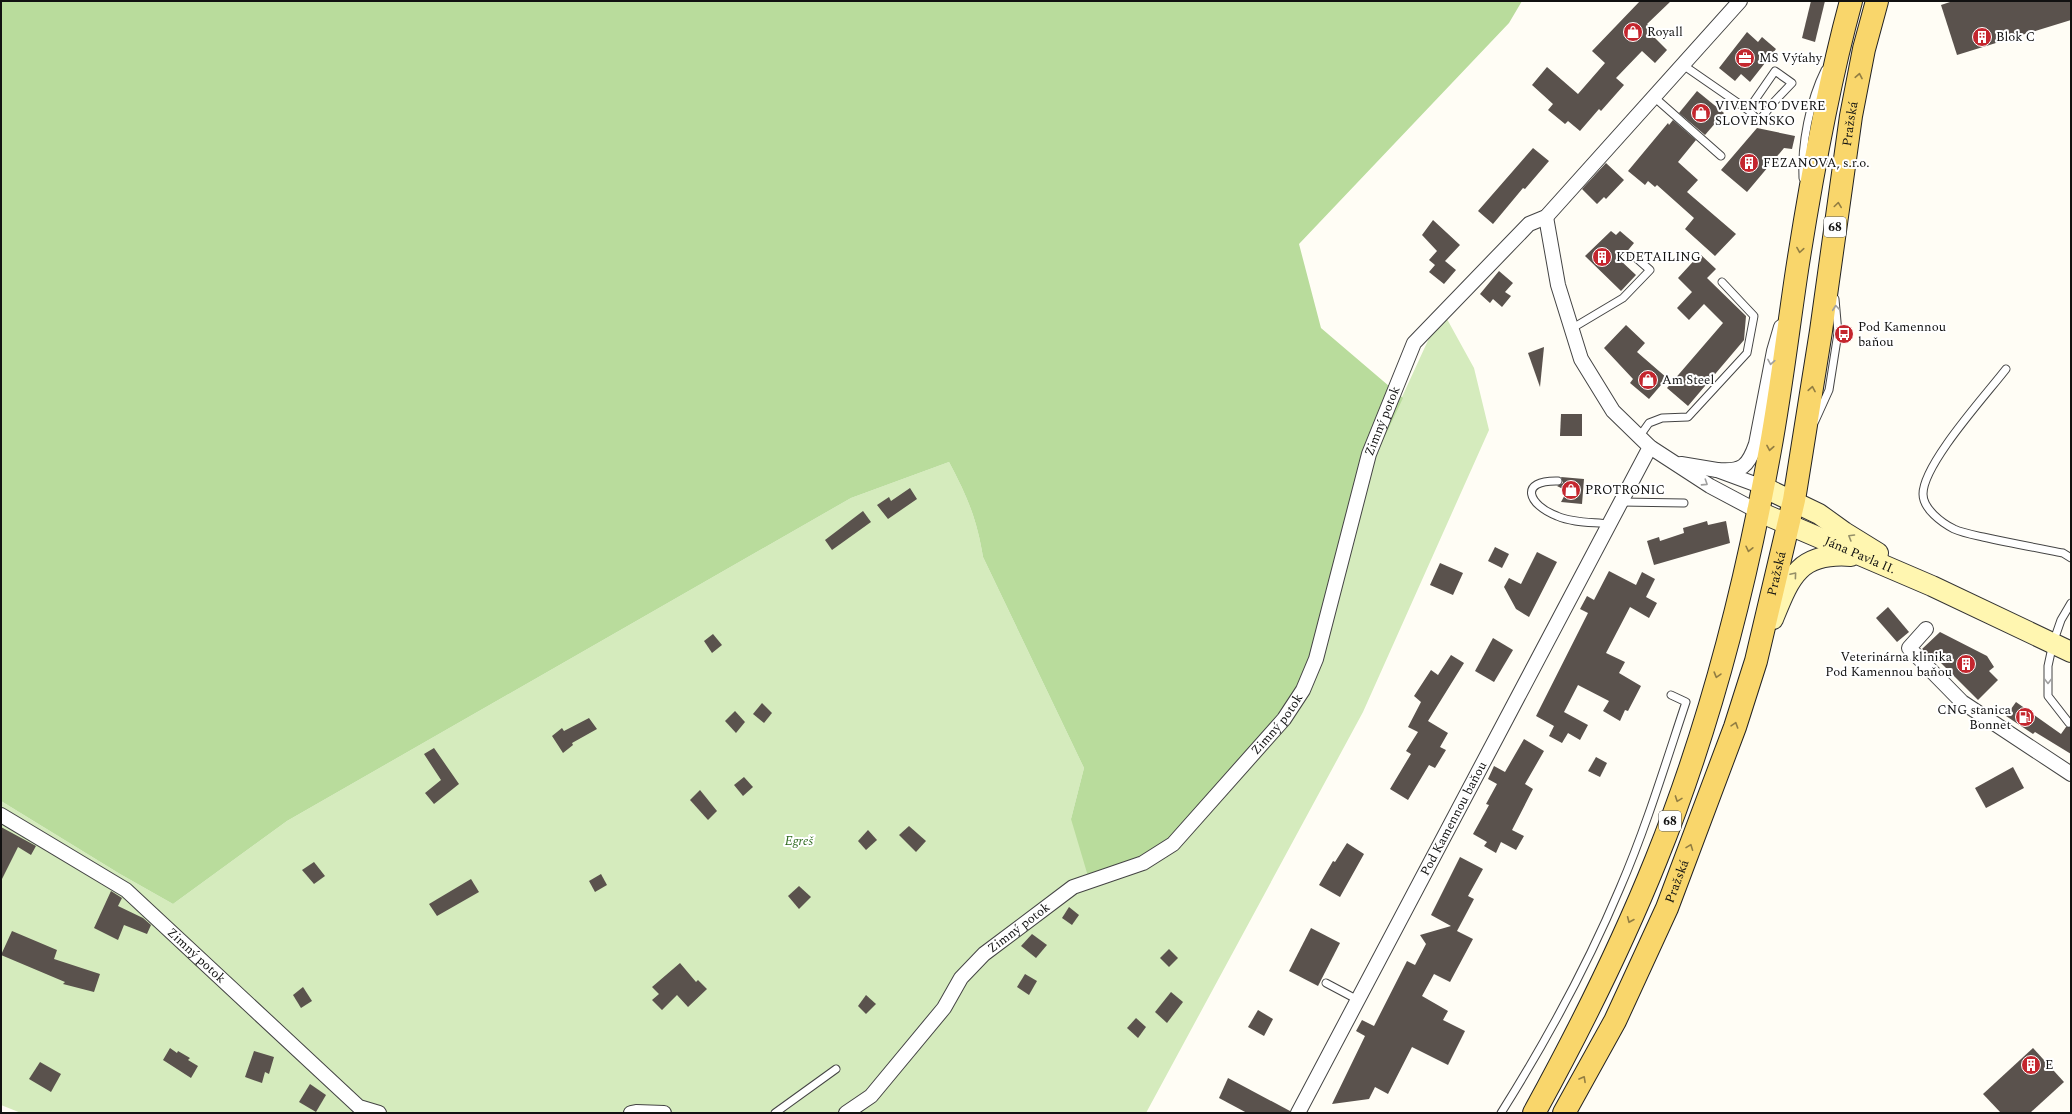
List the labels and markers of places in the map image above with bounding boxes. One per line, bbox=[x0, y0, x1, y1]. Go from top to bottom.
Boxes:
shop icon: Royall bbox=[1622, 21, 1644, 43]
place label: Royall bbox=[1647, 22, 1683, 42]
building icon: Blok C bbox=[1971, 26, 1993, 48]
place label: Blok C bbox=[1996, 27, 2035, 47]
office icon: MS Výťahy bbox=[1734, 47, 1756, 69]
place label: MS Výťahy bbox=[1759, 48, 1823, 68]
place label: VIVENTO DVERE SLOVENSKO bbox=[1715, 96, 1826, 131]
shop icon: VIVENTO DVERE SLOVENSKO bbox=[1690, 102, 1712, 124]
building icon: FEZANOVA, s.r.o. bbox=[1738, 152, 1760, 174]
place label: FEZANOVA, s.r.o. bbox=[1763, 153, 1869, 173]
building icon: KDETAILING bbox=[1591, 246, 1613, 268]
place label: KDETAILING bbox=[1616, 247, 1701, 267]
place label: Pod Kamennou baňou bbox=[1858, 317, 1946, 352]
bus stop icon: Pod Kamennou baňou bbox=[1833, 323, 1855, 345]
shop icon: Am Steel bbox=[1637, 369, 1659, 391]
place label: Am Steel bbox=[1662, 370, 1714, 390]
shop icon: PROTRONIC bbox=[1560, 479, 1582, 501]
place label: PROTRONIC bbox=[1585, 480, 1665, 500]
place label: Veterinárna klinika Pod Kamennou baňou bbox=[1825, 647, 1953, 682]
building icon: Veterinárna klinika Pod Kamennou baňou bbox=[1955, 653, 1977, 675]
place label: CNG stanica Bonnet bbox=[1937, 700, 2012, 735]
fuel station icon: CNG stanica Bonnet bbox=[2014, 706, 2036, 728]
building icon: E bbox=[2020, 1054, 2042, 1076]
place label: E bbox=[2045, 1055, 2053, 1075]

